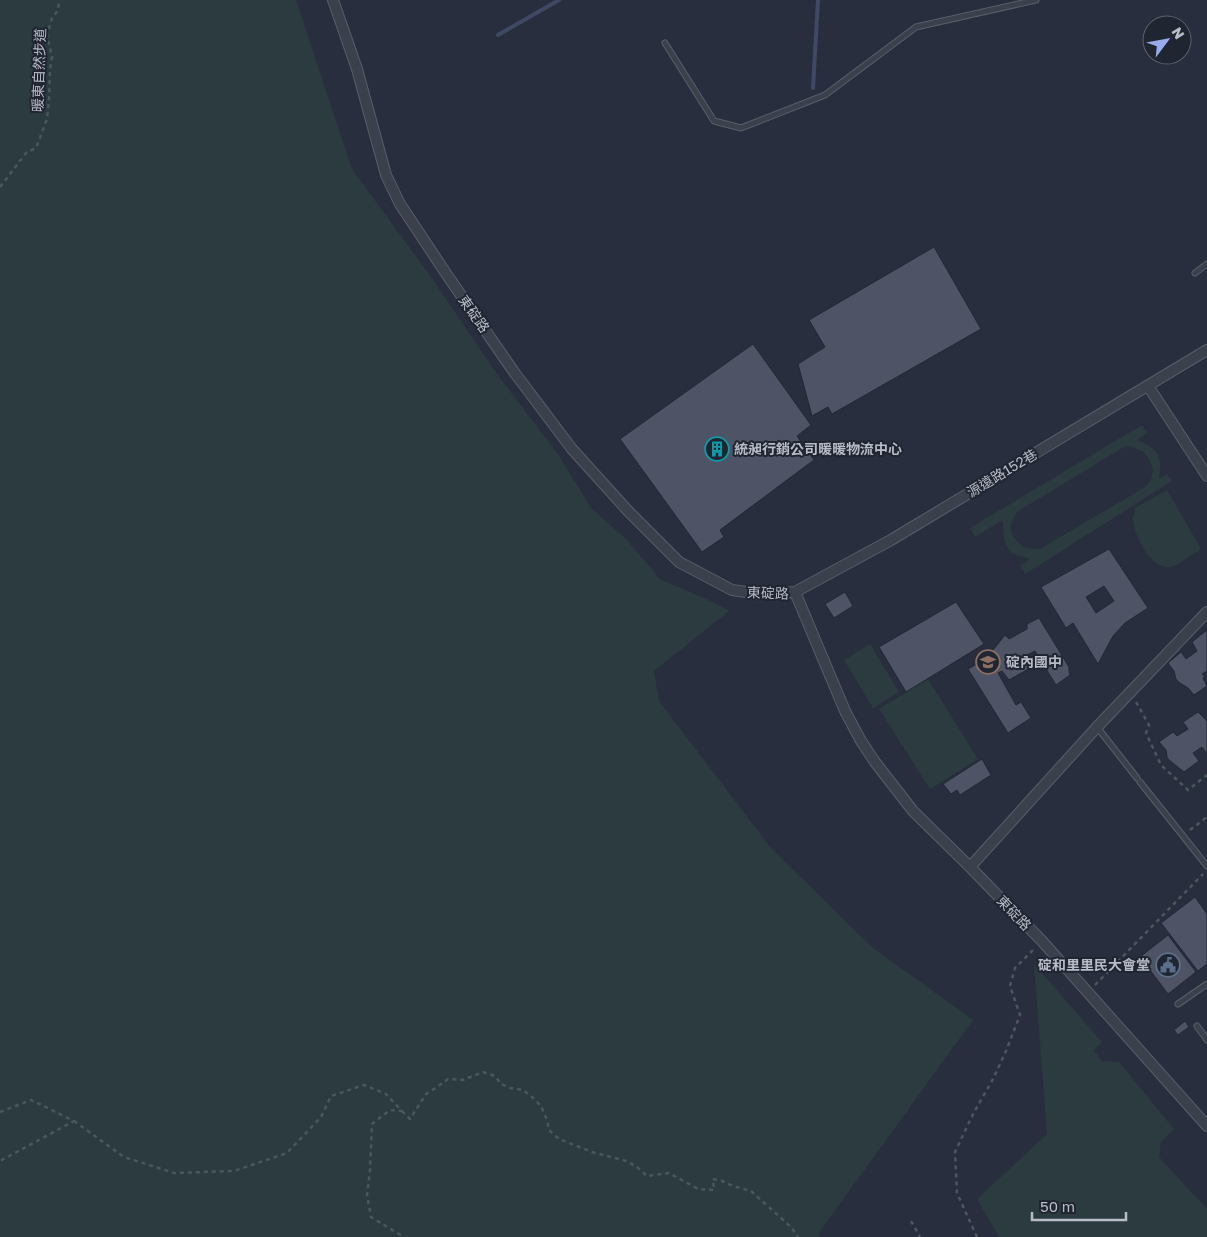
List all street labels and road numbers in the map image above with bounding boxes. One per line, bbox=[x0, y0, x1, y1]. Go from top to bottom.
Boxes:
street label: 暖東自然步道 bbox=[29, 28, 48, 112]
street label: 東碇路 bbox=[455, 292, 493, 336]
street label: 源遠路152巷 bbox=[963, 445, 1040, 500]
street label: 東碇路 bbox=[747, 583, 789, 602]
street label: 東碇路 bbox=[994, 892, 1035, 934]

